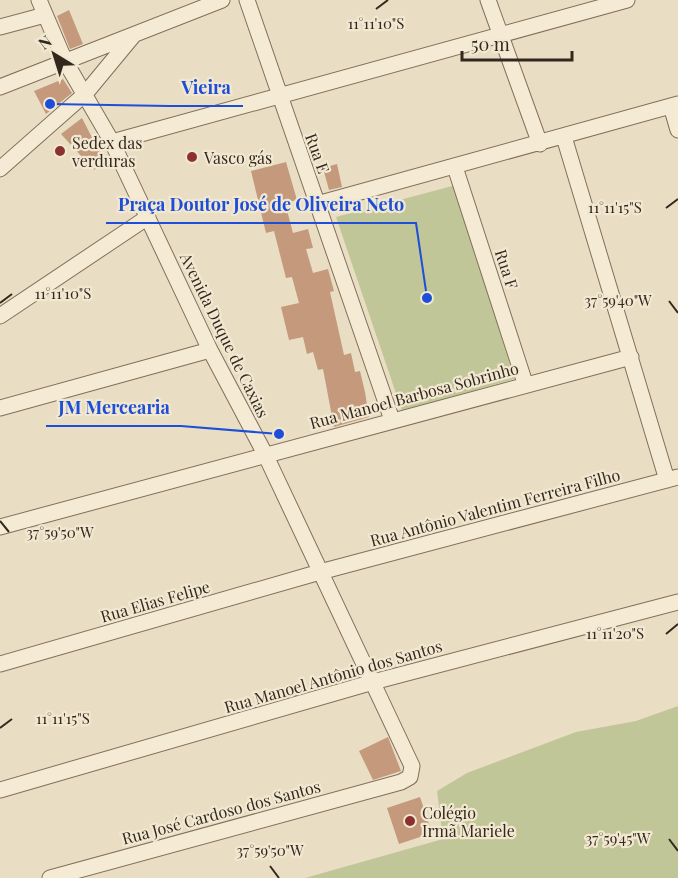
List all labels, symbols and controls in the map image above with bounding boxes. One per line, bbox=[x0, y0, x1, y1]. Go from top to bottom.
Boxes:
text: 11°11'10"S bbox=[348, 13, 404, 33]
north arrow bbox=[24, 24, 84, 84]
scale bar bbox=[462, 24, 572, 62]
text: N bbox=[33, 30, 56, 54]
text: 50 m bbox=[471, 32, 510, 56]
callout: Vieira bbox=[169, 70, 243, 106]
text: Vieira bbox=[180, 75, 231, 99]
street label: Rua E bbox=[301, 130, 335, 176]
place label: Sedex das verduras bbox=[71, 132, 142, 171]
marker: Sedex das verduras bbox=[53, 144, 67, 158]
place label: Vasco gás bbox=[203, 147, 272, 168]
marker: Vasco gás bbox=[185, 150, 199, 164]
callout: Praça Doutor José de Oliveira Neto bbox=[106, 187, 416, 223]
text: Praça Doutor José de Oliveira Neto bbox=[118, 192, 404, 216]
text: 11°11'15"S bbox=[588, 197, 642, 217]
street label: Rua F bbox=[491, 246, 523, 292]
street label: Avenida Duque de Caxias bbox=[175, 248, 274, 421]
text: 11°11'10"S bbox=[35, 283, 91, 303]
text: 37°59'40"W bbox=[584, 290, 652, 310]
street label: Rua Manoel Barbosa Sobrinho bbox=[307, 357, 521, 433]
callout: JM Mercearia bbox=[46, 390, 181, 426]
text: JM Mercearia bbox=[57, 395, 170, 419]
street label: Rua Antônio Valentim Ferreira Filho bbox=[368, 463, 623, 551]
text: 37°59'50"W bbox=[26, 522, 94, 542]
street label: Rua Elias Felipe bbox=[98, 575, 212, 627]
text: 11°11'20"S bbox=[586, 623, 644, 643]
street label: Rua Manoel Antônio dos Santos bbox=[222, 635, 444, 717]
text: 11°11'15"S bbox=[36, 708, 90, 728]
street label: Rua José Cardoso dos Santos bbox=[119, 775, 323, 849]
place label: Colégio Irmã Mariele bbox=[422, 802, 515, 841]
marker: Colégio Irmã Mariele bbox=[403, 814, 417, 828]
text: 37°59'45"W bbox=[586, 828, 651, 848]
text: 37°59'50"W bbox=[236, 840, 304, 860]

